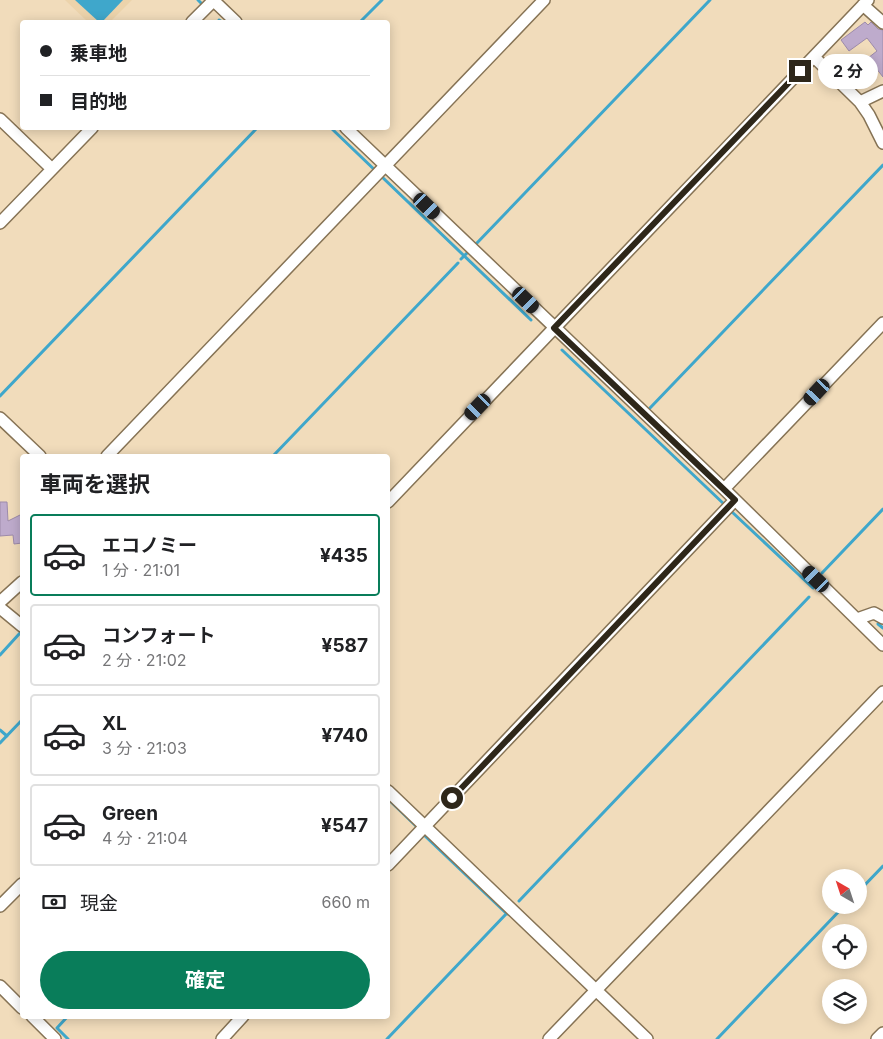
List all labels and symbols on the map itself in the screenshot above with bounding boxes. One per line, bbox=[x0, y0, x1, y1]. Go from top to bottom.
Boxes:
callout: 2 分 bbox=[818, 54, 878, 88]
route end bbox=[789, 60, 811, 82]
car bbox=[410, 190, 443, 222]
car bbox=[509, 284, 542, 316]
car bbox=[801, 376, 832, 408]
car bbox=[462, 391, 493, 423]
car bbox=[799, 563, 832, 595]
route start bbox=[441, 787, 463, 809]
north arrow bbox=[822, 869, 868, 914]

